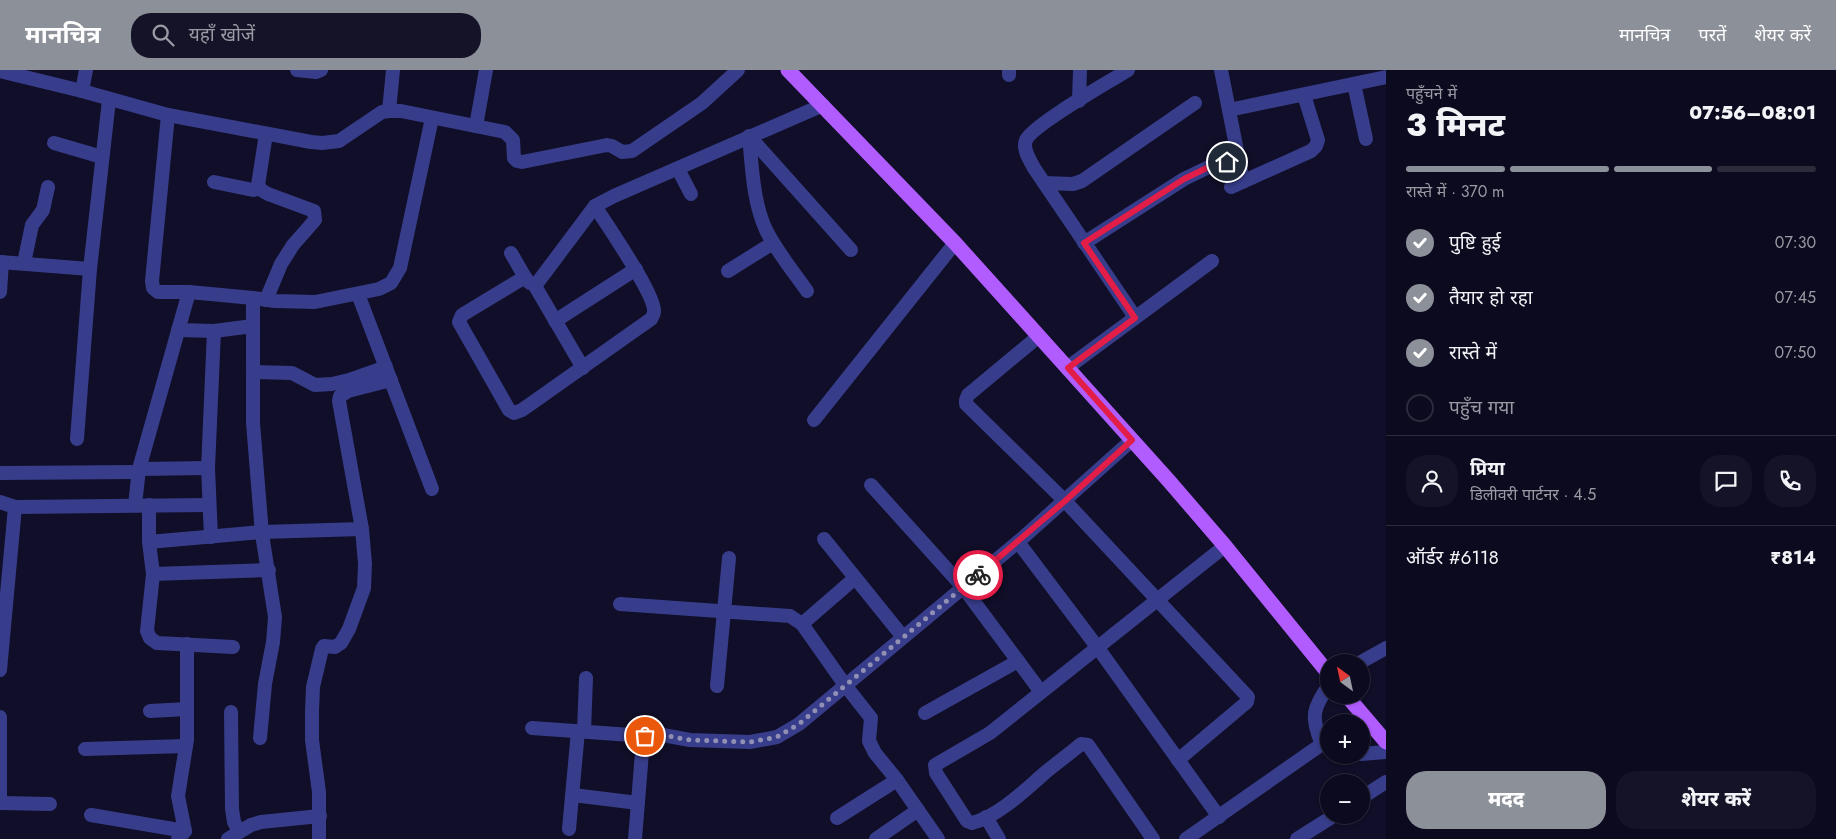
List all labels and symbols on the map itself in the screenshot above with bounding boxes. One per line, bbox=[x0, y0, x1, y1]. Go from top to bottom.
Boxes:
pin bbox=[1206, 141, 1248, 183]
courier bbox=[953, 550, 1003, 600]
north arrow bbox=[1320, 654, 1370, 704]
pin bbox=[624, 715, 666, 757]

